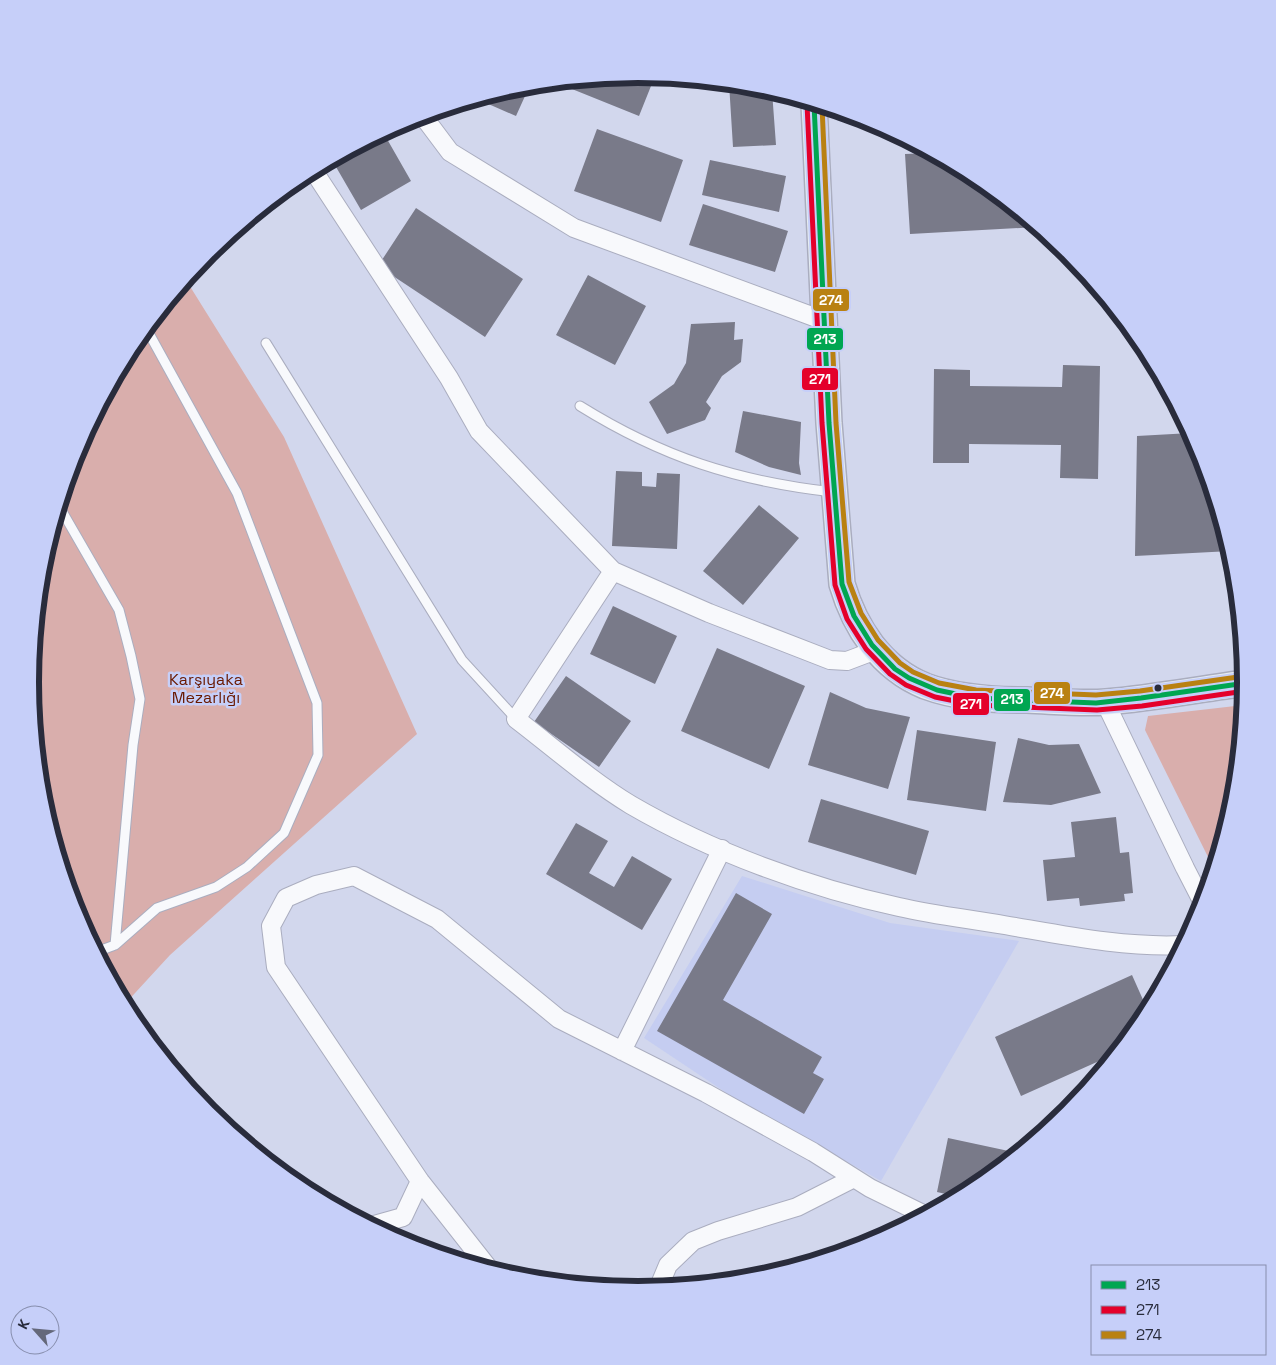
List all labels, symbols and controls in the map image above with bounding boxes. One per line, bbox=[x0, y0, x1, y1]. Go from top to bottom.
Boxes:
line badge: 274 bbox=[812, 288, 850, 312]
text: 274 bbox=[819, 291, 843, 309]
line badge: 213 bbox=[806, 327, 844, 351]
text: 213 bbox=[813, 330, 837, 348]
line badge: 271 bbox=[801, 367, 839, 391]
text: 271 bbox=[809, 370, 831, 388]
park label: Karşıyaka Mezarlığı bbox=[169, 669, 243, 708]
line badge: 274 bbox=[1033, 681, 1071, 705]
unlabelled marker bbox=[1153, 683, 1163, 693]
text: 274 bbox=[1040, 684, 1064, 702]
line badge: 213 bbox=[993, 688, 1031, 712]
text: 213 bbox=[1000, 690, 1024, 708]
line badge: 271 bbox=[952, 692, 990, 716]
text: 271 bbox=[960, 695, 982, 713]
legend bbox=[1091, 1265, 1266, 1355]
text: 213 bbox=[1136, 1275, 1160, 1294]
text: 271 bbox=[1136, 1300, 1160, 1319]
north arrow bbox=[10, 1305, 60, 1355]
text: K bbox=[13, 1316, 34, 1332]
text: 274 bbox=[1136, 1325, 1162, 1344]

